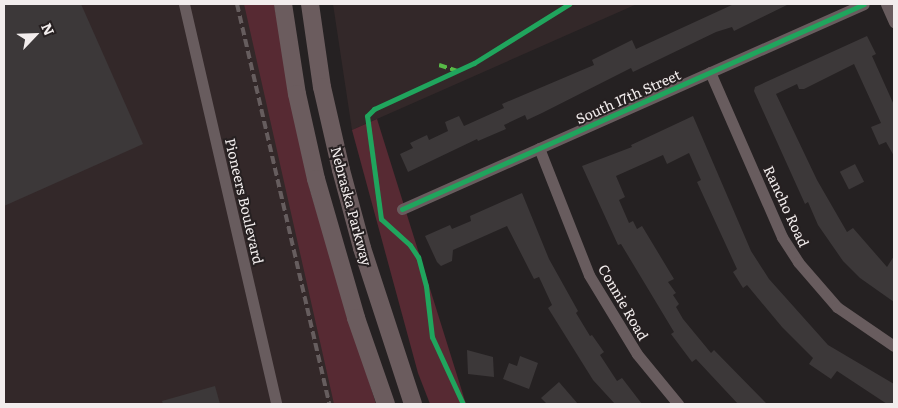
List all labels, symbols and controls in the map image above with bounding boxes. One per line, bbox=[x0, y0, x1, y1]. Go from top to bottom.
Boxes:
north arrow bbox=[10, 10, 60, 60]
text: N bbox=[37, 19, 60, 38]
street label: South 17th Street bbox=[573, 65, 683, 127]
street label: Pioneers Boulevard bbox=[222, 136, 268, 266]
street label: Nebraska Parkway bbox=[328, 145, 376, 267]
street label: Rancho Road bbox=[761, 163, 813, 249]
street label: Connie Road bbox=[595, 261, 653, 343]

